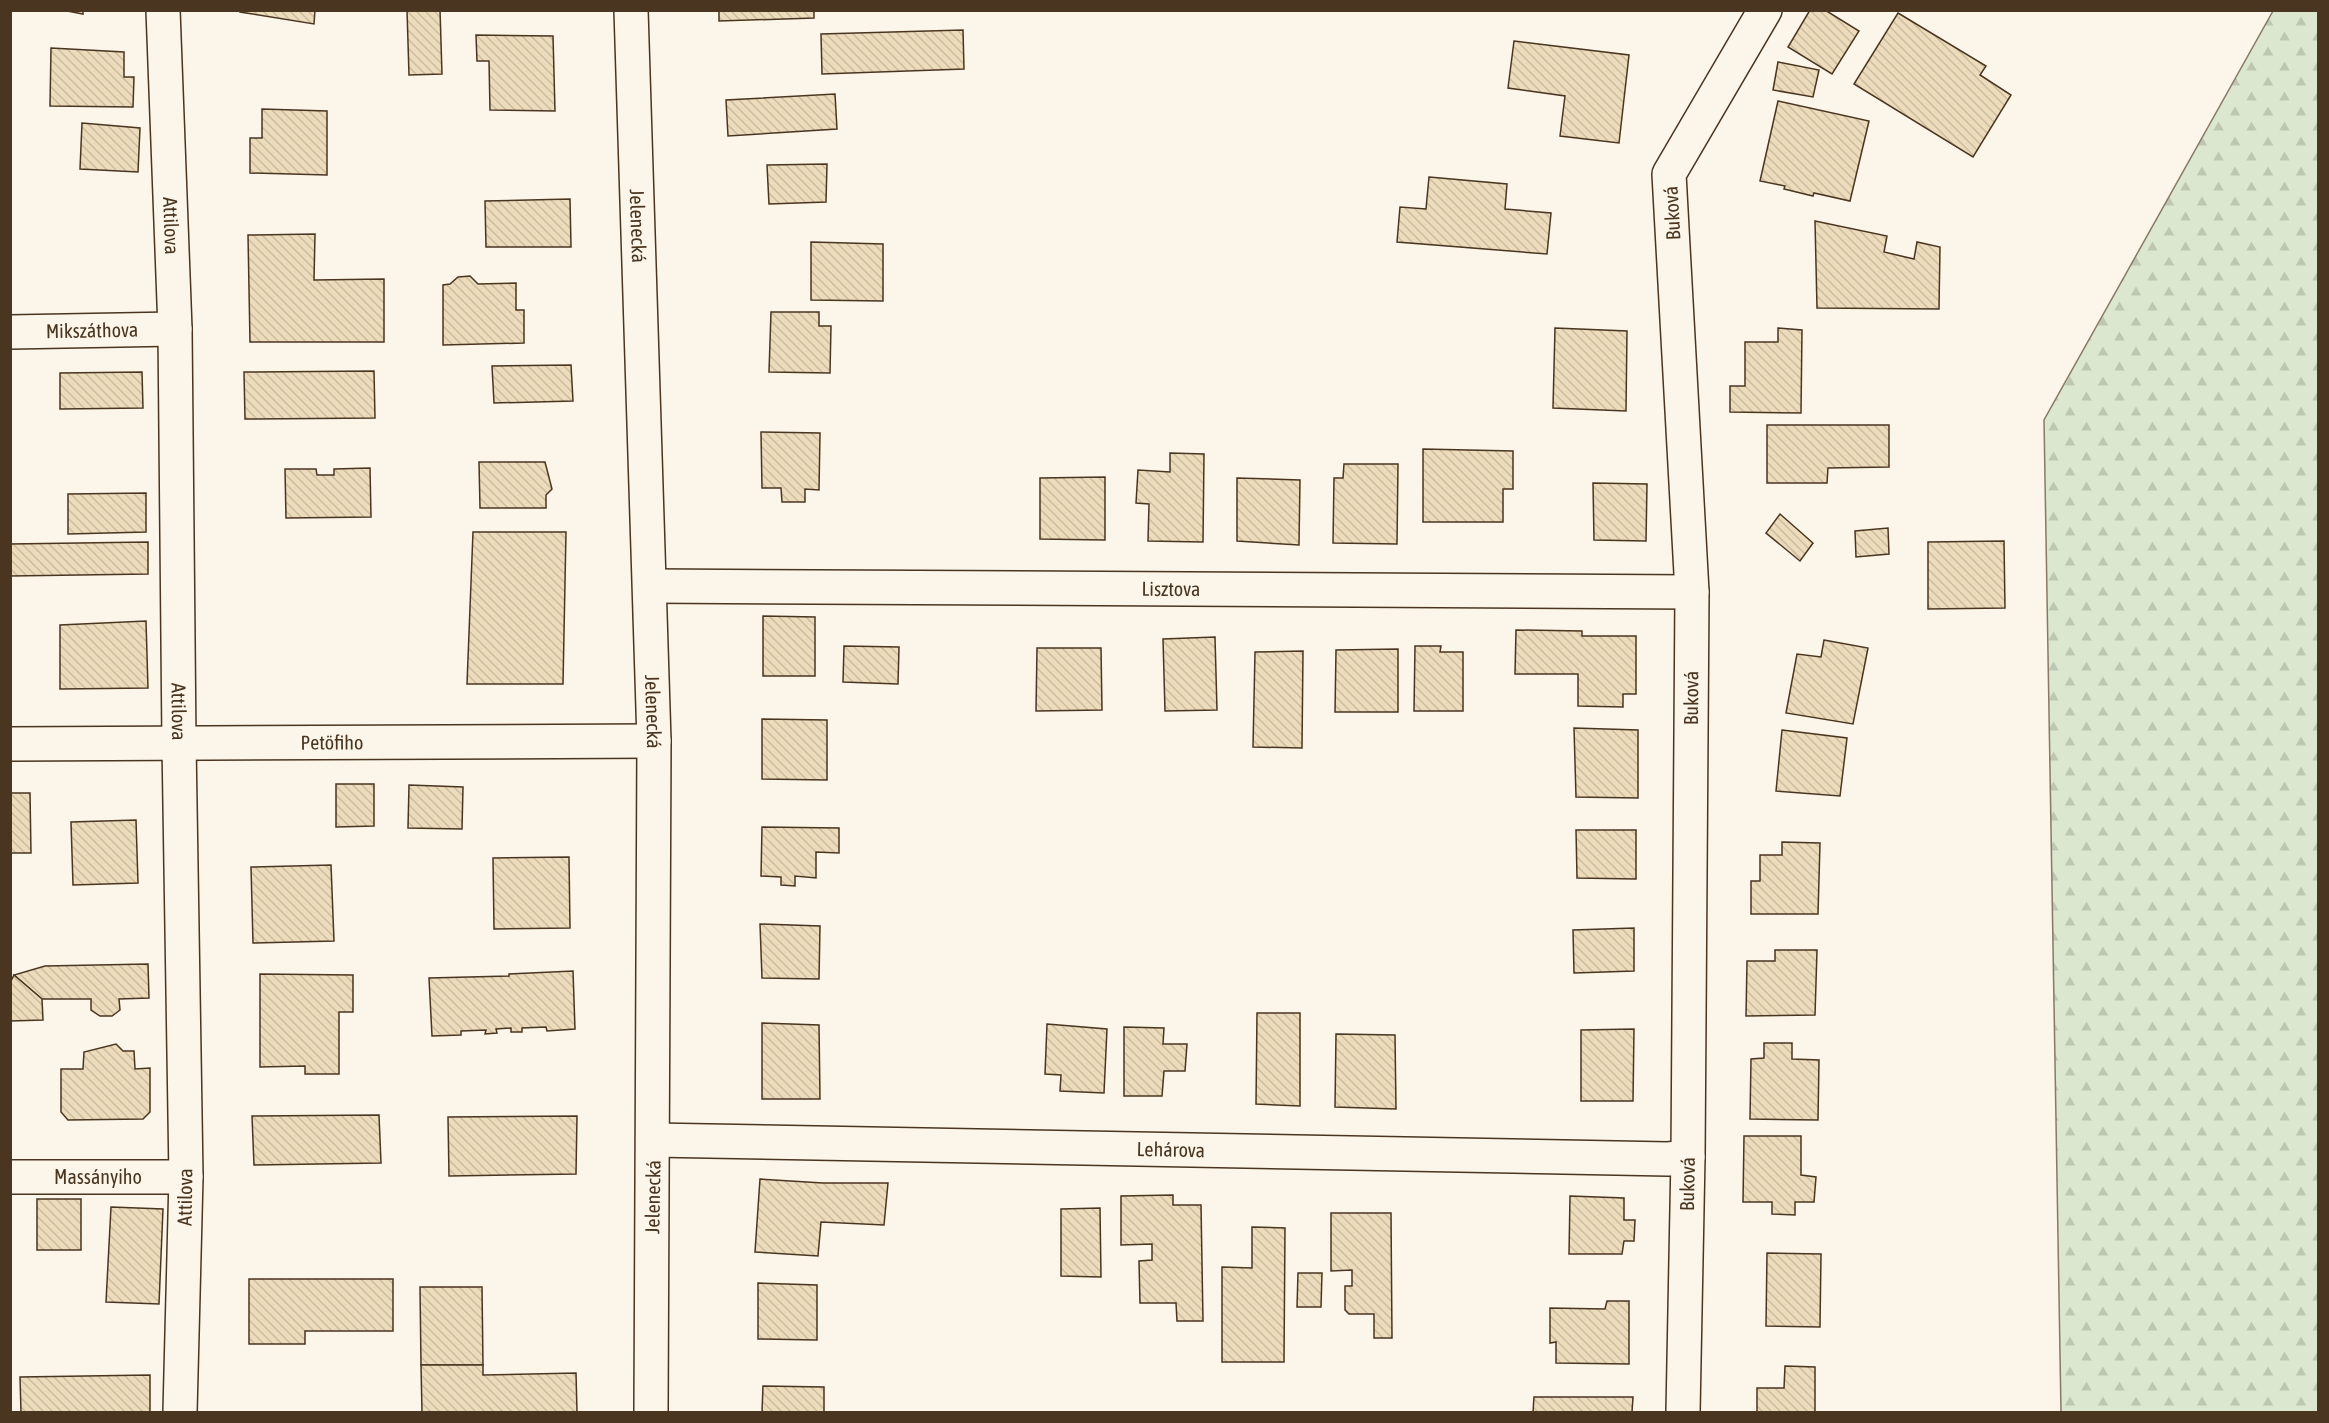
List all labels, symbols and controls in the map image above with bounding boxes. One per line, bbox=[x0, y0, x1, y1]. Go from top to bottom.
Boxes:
street label: Buková bbox=[1659, 185, 1684, 241]
street label: Jelenecká bbox=[626, 189, 651, 263]
street label: Attilova bbox=[159, 197, 184, 255]
street label: Mikszáthova bbox=[46, 318, 138, 342]
street label: Lisztova bbox=[1142, 577, 1200, 600]
street label: Buková bbox=[1679, 671, 1702, 725]
street label: Jelenecká bbox=[641, 674, 666, 749]
street label: Attilova bbox=[167, 683, 191, 741]
street label: Petöfiho bbox=[300, 730, 364, 754]
street label: Lehárova bbox=[1137, 1137, 1205, 1161]
street label: Buková bbox=[1675, 1157, 1699, 1211]
street label: Jelenecká bbox=[640, 1160, 665, 1234]
street label: Massányiho bbox=[54, 1165, 142, 1188]
street label: Attilova bbox=[172, 1168, 197, 1226]

